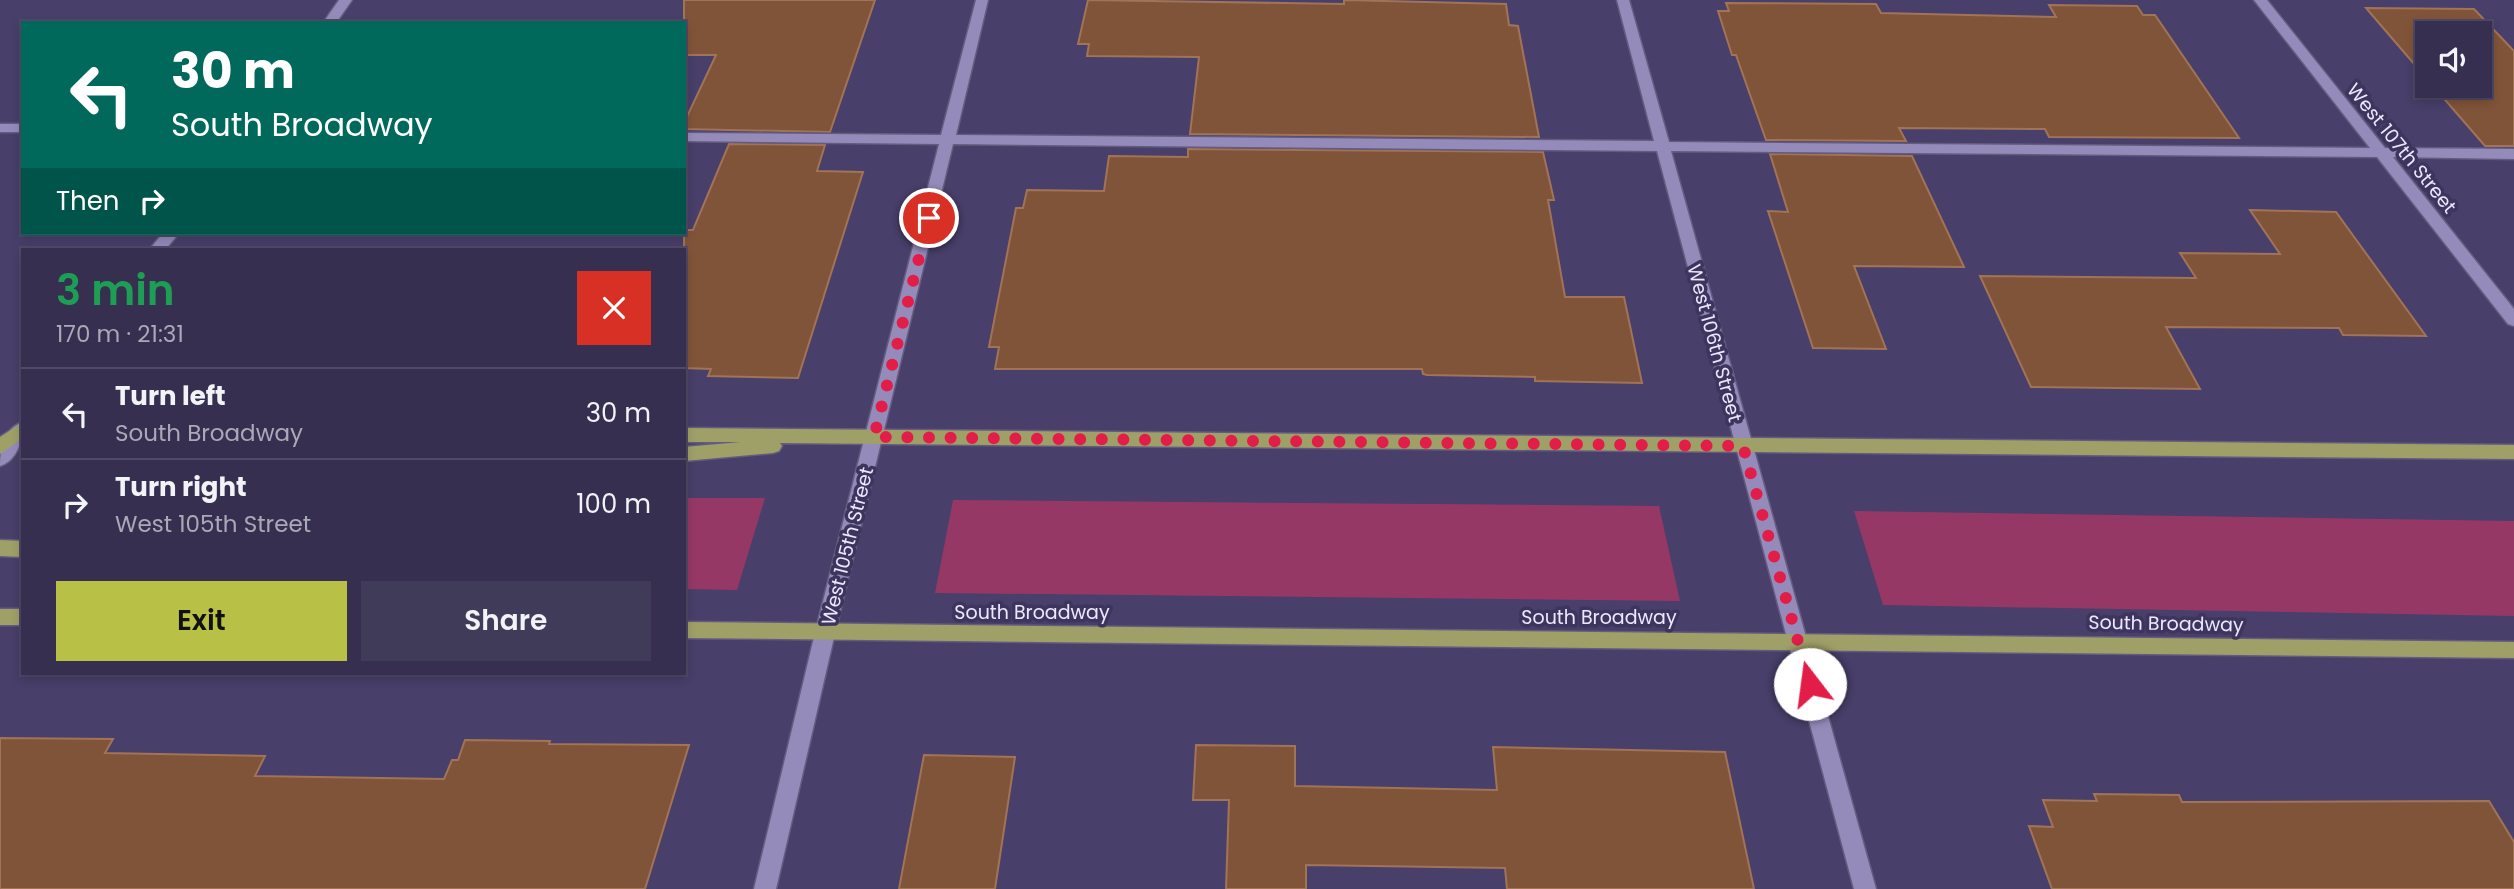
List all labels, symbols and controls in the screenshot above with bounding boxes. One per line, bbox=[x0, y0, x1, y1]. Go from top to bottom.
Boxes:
map controls bbox=[2415, 21, 2492, 98]
button: sound bbox=[2415, 21, 2492, 98]
text: 30 m bbox=[171, 37, 295, 105]
icon: left bbox=[56, 49, 147, 140]
street label: West 107th Street bbox=[2341, 77, 2463, 219]
text: South Broadway bbox=[171, 102, 433, 147]
icon: right bbox=[133, 182, 171, 220]
text: Then bbox=[56, 183, 119, 219]
pin bbox=[899, 188, 959, 248]
icon: arrive bbox=[910, 199, 948, 237]
text: 3 min bbox=[56, 261, 175, 320]
street label: West 106th Street bbox=[1681, 261, 1749, 425]
button: close bbox=[577, 271, 651, 345]
text: 170 m · 21:31 bbox=[56, 318, 184, 350]
text: Turn left bbox=[115, 378, 226, 414]
icon: left bbox=[56, 395, 94, 433]
text: 30 m bbox=[586, 395, 651, 431]
text: South Broadway bbox=[115, 417, 303, 449]
street label: West 105th Street bbox=[815, 464, 880, 628]
text: Turn right bbox=[115, 469, 247, 505]
icon: right bbox=[56, 486, 94, 524]
text: 100 m bbox=[576, 486, 651, 522]
text: West 105th Street bbox=[115, 508, 311, 540]
button: Exit bbox=[56, 581, 347, 661]
button: Share bbox=[361, 581, 651, 661]
street label: South Broadway bbox=[954, 599, 1110, 626]
street label: South Broadway bbox=[1521, 604, 1677, 631]
street label: South Broadway bbox=[2088, 609, 2244, 638]
position arrow bbox=[1773, 647, 1847, 721]

